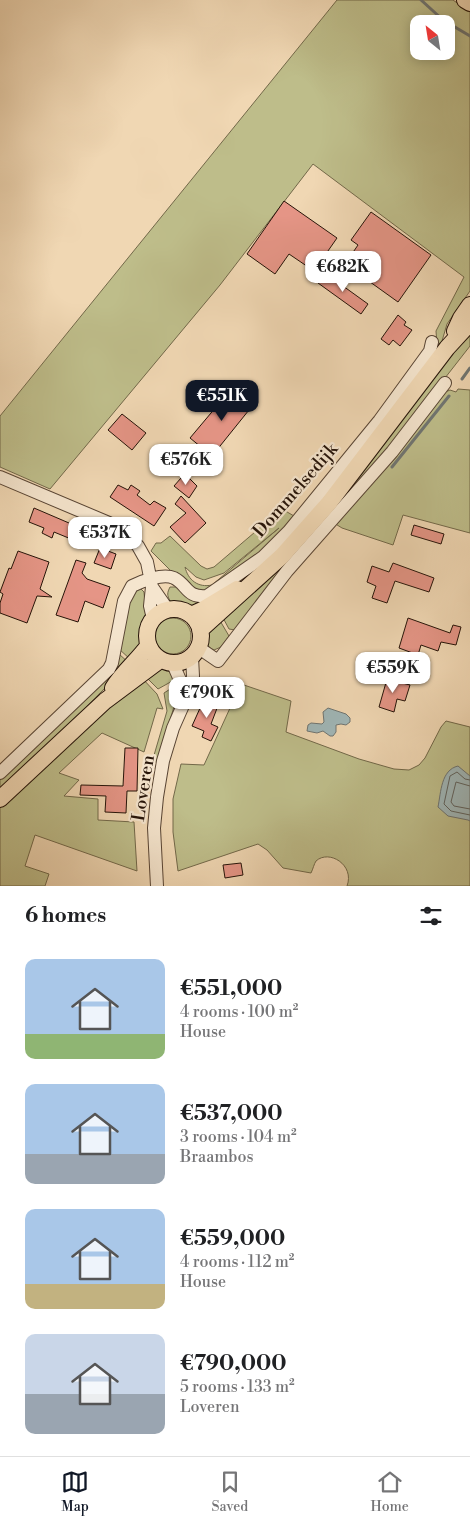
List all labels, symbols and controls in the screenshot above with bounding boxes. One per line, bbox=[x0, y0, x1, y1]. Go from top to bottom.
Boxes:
north arrow bbox=[410, 15, 455, 60]
map controls bbox=[410, 15, 455, 60]
pin: €682K bbox=[308, 250, 378, 293]
text: €682K bbox=[316, 257, 370, 277]
pin: €551K bbox=[187, 380, 257, 422]
text: €551K bbox=[197, 386, 247, 406]
street label: Dommelsedijk bbox=[248, 437, 344, 542]
pin: €576K bbox=[151, 444, 221, 486]
text: €576K bbox=[160, 450, 212, 470]
pin: €537K bbox=[70, 516, 140, 559]
text: €537K bbox=[79, 523, 131, 543]
pin: €559K bbox=[358, 652, 428, 694]
text: €559K bbox=[366, 658, 420, 678]
pin: €790K bbox=[172, 676, 242, 719]
text: €790K bbox=[180, 683, 234, 703]
street label: Loveren bbox=[127, 753, 160, 823]
icon: filters bbox=[417, 902, 445, 930]
text: 6 homes bbox=[25, 903, 106, 929]
text: €551,000 bbox=[180, 976, 282, 1002]
icon: home bbox=[65, 979, 125, 1039]
text: 4 rooms · 100 m² bbox=[180, 1002, 298, 1022]
text: House bbox=[180, 1022, 226, 1042]
text: €537,000 bbox=[180, 1101, 282, 1127]
icon: home bbox=[65, 1104, 125, 1164]
text: 3 rooms · 104 m² bbox=[180, 1127, 297, 1147]
text: Braambos bbox=[180, 1147, 253, 1167]
text: €559,000 bbox=[180, 1226, 285, 1252]
icon: home bbox=[65, 1229, 125, 1289]
text: 4 rooms · 112 m² bbox=[180, 1252, 294, 1272]
text: House bbox=[180, 1272, 226, 1292]
text: €790,000 bbox=[180, 1351, 287, 1377]
icon: home bbox=[65, 1354, 125, 1414]
text: 5 rooms · 133 m² bbox=[180, 1377, 295, 1397]
text: Loveren bbox=[180, 1397, 239, 1417]
tab: Map bbox=[61, 1468, 89, 1516]
tab: Saved bbox=[211, 1468, 248, 1516]
tab: Home bbox=[370, 1468, 409, 1516]

